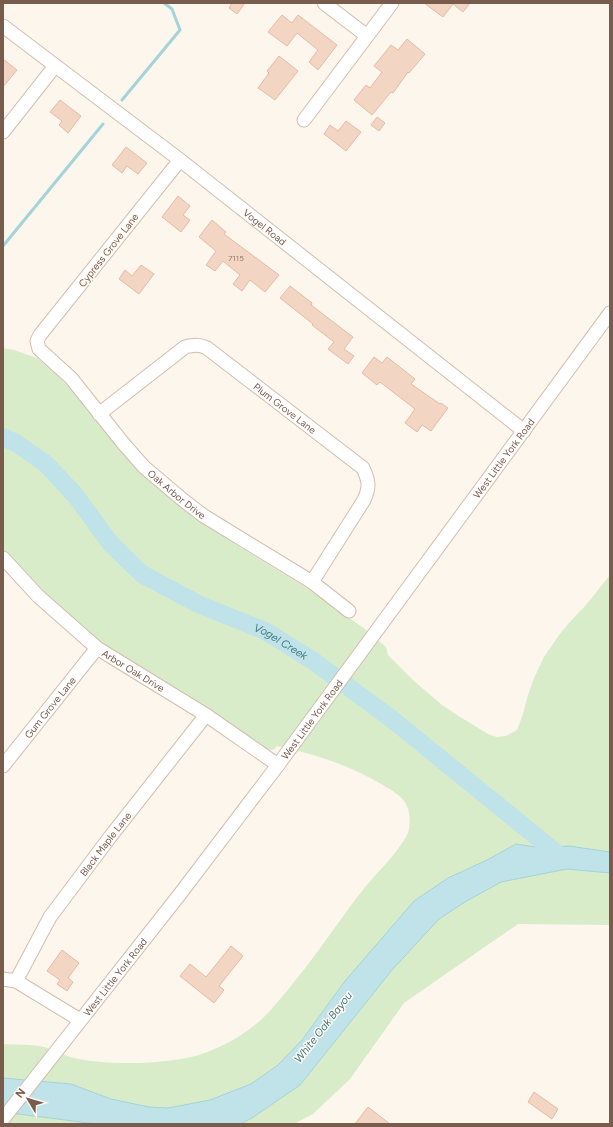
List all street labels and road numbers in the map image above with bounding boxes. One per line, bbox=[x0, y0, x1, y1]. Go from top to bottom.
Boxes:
street label: Vogel Road bbox=[240, 206, 289, 248]
street label: Cypress Grove Lane bbox=[76, 210, 142, 290]
street label: Plum Grove Lane bbox=[251, 380, 319, 437]
street label: West Little York Road bbox=[470, 416, 537, 501]
street label: Oak Arbor Drive bbox=[145, 467, 209, 522]
street label: Arbor Oak Drive bbox=[99, 647, 167, 695]
street label: Gum Grove Lane bbox=[22, 674, 79, 741]
street label: West Little York Road bbox=[278, 677, 346, 762]
street label: Black Maple Lane bbox=[77, 809, 134, 879]
street label: West Little York Road bbox=[81, 935, 150, 1019]

